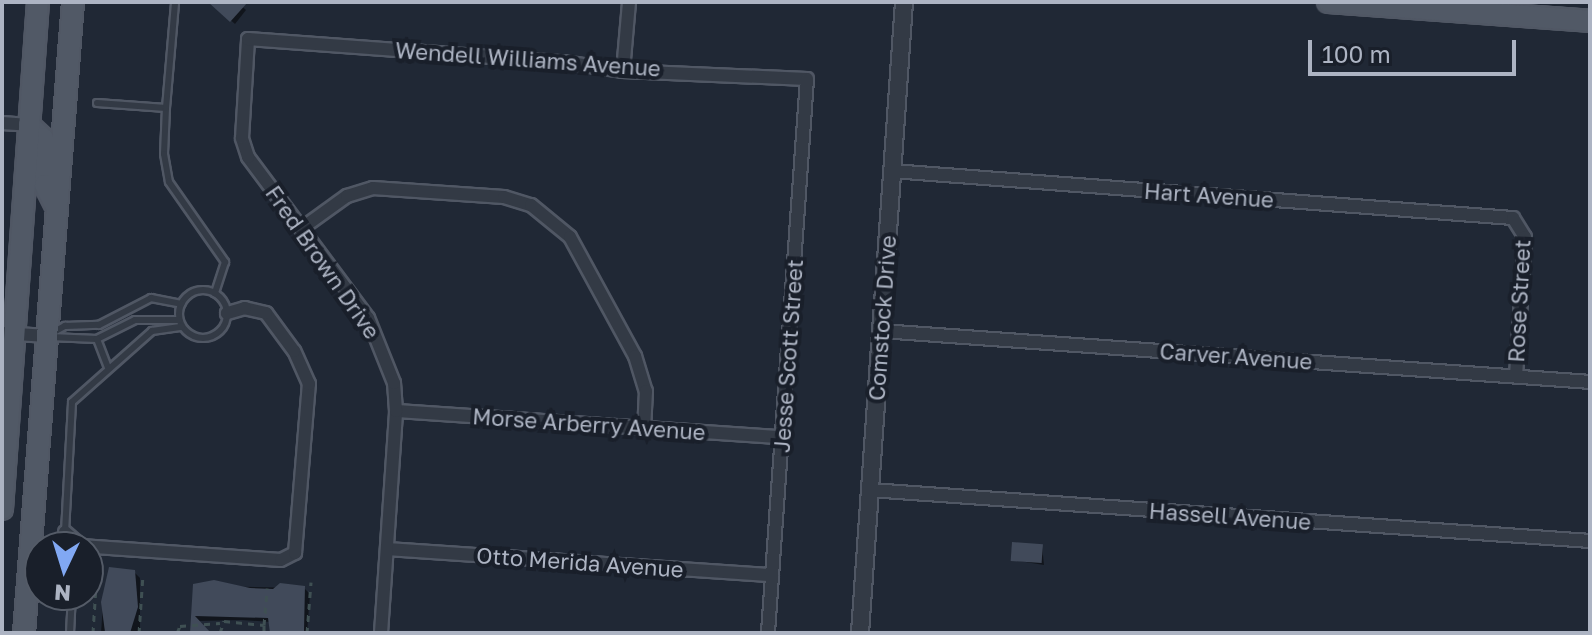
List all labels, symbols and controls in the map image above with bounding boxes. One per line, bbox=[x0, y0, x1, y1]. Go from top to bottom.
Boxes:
scale bar bbox=[1312, 24, 1520, 74]
street label: Wendell Williams Avenue bbox=[394, 37, 662, 81]
text: 100 m bbox=[1322, 39, 1391, 68]
street label: Hart Avenue bbox=[1143, 177, 1275, 213]
street label: Fred Brown Drive bbox=[260, 180, 386, 344]
street label: Comstock Drive bbox=[863, 234, 901, 402]
street label: Rose Street bbox=[1503, 239, 1535, 363]
street label: Jesse Scott Street bbox=[768, 258, 808, 454]
street label: Carver Avenue bbox=[1159, 337, 1313, 375]
street label: Morse Arberry Avenue bbox=[472, 403, 706, 445]
street label: Hassell Avenue bbox=[1148, 497, 1312, 535]
north arrow bbox=[24, 531, 104, 611]
street label: Otto Merida Avenue bbox=[476, 542, 684, 582]
text: N bbox=[53, 579, 72, 607]

